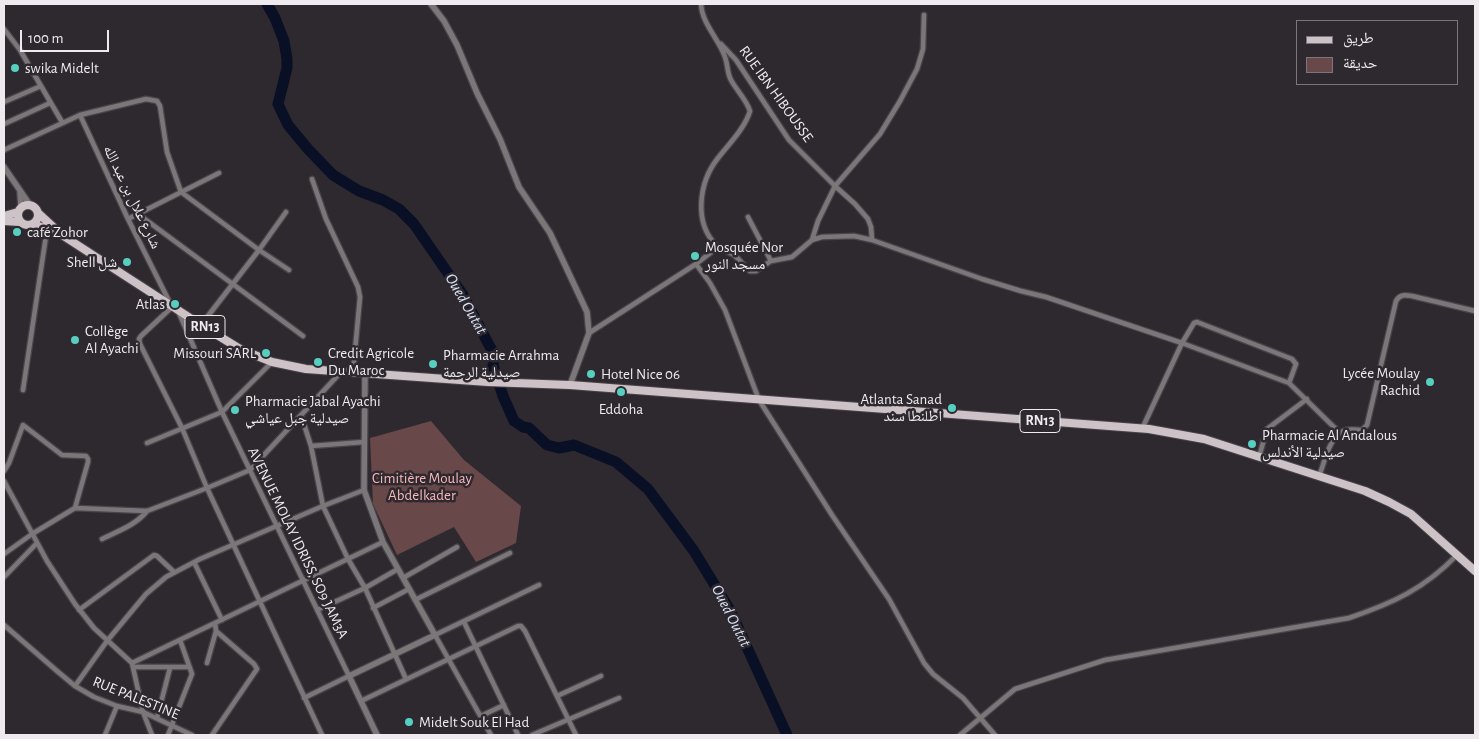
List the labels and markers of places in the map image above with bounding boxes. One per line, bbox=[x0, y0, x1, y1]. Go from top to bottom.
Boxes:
place label: swika Midelt bbox=[25, 59, 99, 77]
marker: swika Midelt bbox=[9, 62, 21, 74]
place label: café Zohor bbox=[27, 223, 88, 241]
marker: café Zohor bbox=[11, 226, 23, 238]
place label: Mosquée Nor مسجد النور bbox=[705, 238, 783, 273]
marker: Mosquée Nor مسجد النور bbox=[689, 250, 701, 262]
place label: Shell شل bbox=[67, 253, 117, 271]
marker: Shell شل bbox=[121, 256, 133, 268]
place label: Atlas bbox=[136, 295, 165, 313]
marker: Atlas bbox=[169, 298, 181, 310]
place label: Collège Al Ayachi bbox=[85, 322, 139, 357]
marker: Collège Al Ayachi bbox=[69, 334, 81, 346]
place label: Missouri SARL bbox=[173, 344, 256, 362]
place label: Credit Agricole Du Maroc bbox=[328, 344, 414, 379]
place label: Pharmacie Arrahma صيدلية الرحمة bbox=[443, 346, 560, 381]
marker: Missouri SARL bbox=[260, 347, 272, 359]
marker: Credit Agricole Du Maroc bbox=[312, 356, 324, 368]
marker: Pharmacie Arrahma صيدلية الرحمة bbox=[427, 358, 439, 370]
place label: Lycée Moulay Rachid bbox=[1342, 364, 1420, 399]
place label: Hotel Nice 06 bbox=[601, 365, 680, 383]
marker: Hotel Nice 06 bbox=[585, 368, 597, 380]
marker: Lycée Moulay Rachid bbox=[1424, 376, 1436, 388]
marker: Eddoha bbox=[615, 386, 627, 398]
place label: Atlanta Sanad اطلنطا سند bbox=[860, 390, 942, 425]
place label: Pharmacie Jabal Ayachi صيدلية جبل عياشي bbox=[245, 392, 381, 427]
place label: Eddoha bbox=[599, 400, 643, 418]
marker: Atlanta Sanad اطلنطا سند bbox=[946, 402, 958, 414]
marker: Pharmacie Jabal Ayachi صيدلية جبل عياشي bbox=[229, 404, 241, 416]
place label: Pharmacie Al Andalous صيدلية الأندلس bbox=[1262, 426, 1397, 461]
marker: Pharmacie Al Andalous صيدلية الأندلس bbox=[1246, 438, 1258, 450]
place label: Midelt Souk El Had bbox=[419, 713, 529, 731]
marker: Midelt Souk El Had bbox=[403, 716, 415, 728]

